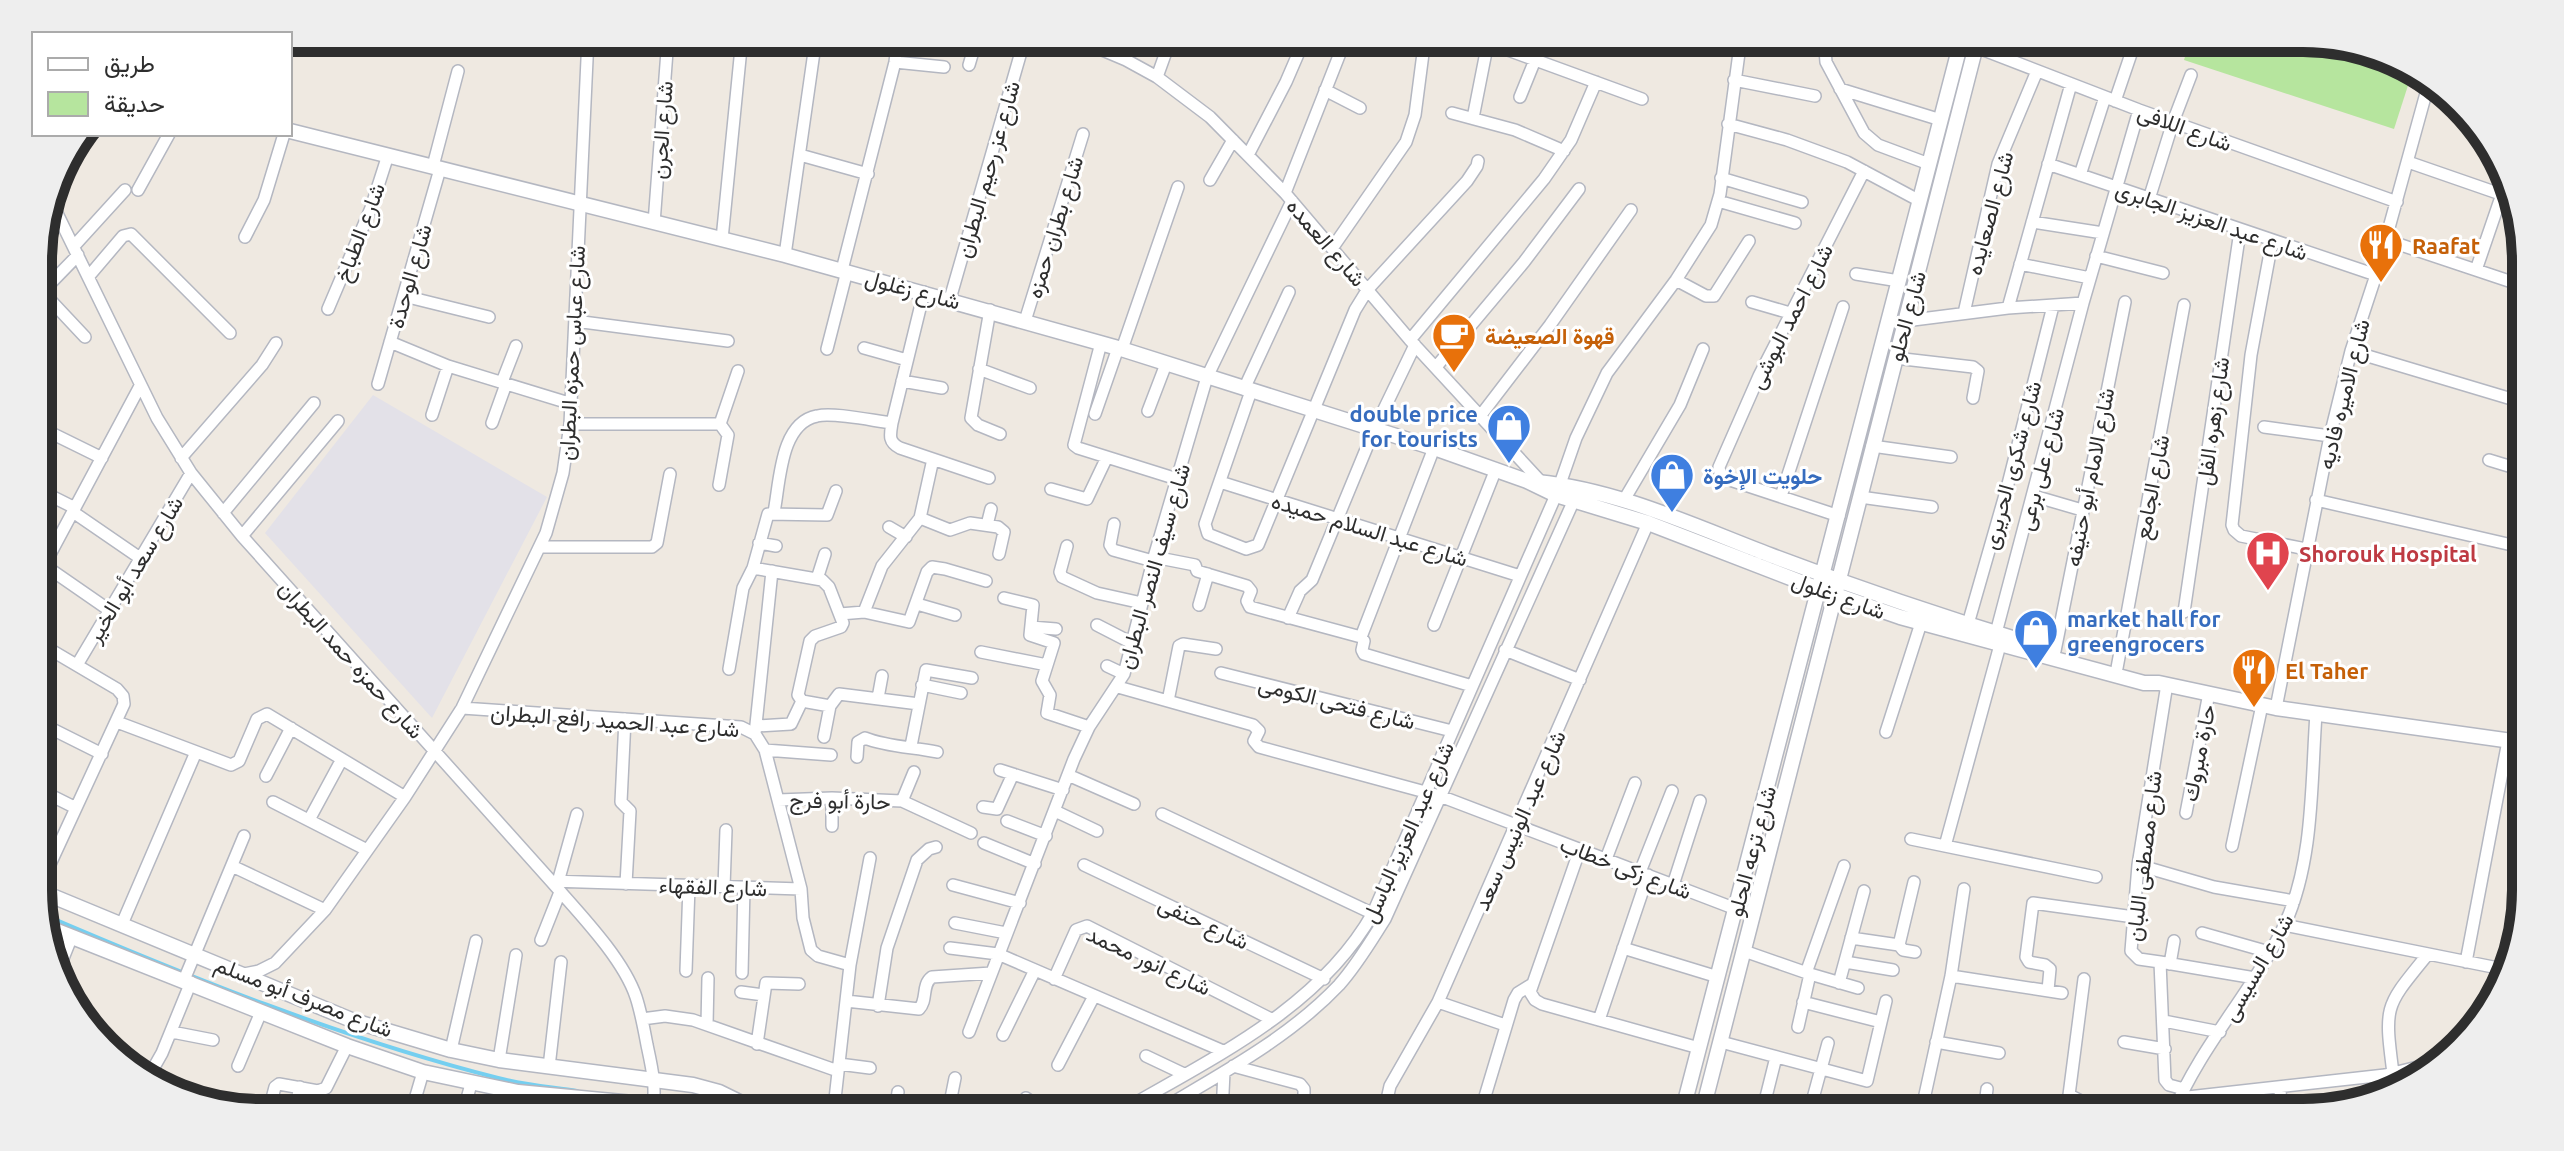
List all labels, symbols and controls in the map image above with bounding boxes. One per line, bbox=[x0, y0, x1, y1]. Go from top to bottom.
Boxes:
legend bbox=[32, 32, 292, 136]
text: طريق bbox=[104, 50, 155, 79]
street label: شارع عز رحيم البطران bbox=[950, 78, 1027, 261]
street label: شارع الجرن bbox=[645, 80, 680, 180]
text: حديقة bbox=[104, 90, 165, 118]
street label: شارع اللافى bbox=[2134, 98, 2235, 158]
street label: شارع الصعايده bbox=[1961, 149, 2020, 278]
street label: شارع بطران حمزه bbox=[1021, 153, 1090, 302]
street label: شارع عبد العزيز الجابرى bbox=[2112, 175, 2311, 267]
street label: شارع الطباخ bbox=[329, 179, 392, 286]
street label: شارع العمده bbox=[1280, 193, 1372, 293]
street label: شارع الوحدة bbox=[382, 221, 439, 332]
restaurant icon: Raafat bbox=[2357, 221, 2405, 284]
place label: Raafat bbox=[2412, 233, 2480, 258]
street label: شارع احمد البوشى bbox=[1743, 240, 1840, 394]
street label: شارع عباس حمزه البطران bbox=[553, 245, 592, 461]
street label: شارع زغلول bbox=[862, 264, 963, 317]
street label: شارع الحلو bbox=[1882, 268, 1933, 365]
cafe icon: قهوة الصعيضة bbox=[1430, 311, 1478, 374]
street label: شارع الاميره فاديه bbox=[2312, 316, 2377, 472]
place label: قهوة الصعيضة bbox=[1485, 323, 1615, 350]
street label: شارع زهره الفل bbox=[2191, 355, 2236, 487]
street label: شارع شكرى الحريرى bbox=[1976, 378, 2048, 553]
street label: شارع الامام أبو حنيفه bbox=[2059, 386, 2122, 569]
place label: double price for tourists bbox=[1350, 401, 1478, 451]
shop icon: double price for tourists bbox=[1485, 402, 1533, 465]
street label: شارع على برعى bbox=[2012, 405, 2071, 534]
street label: شارع الجامع bbox=[2129, 432, 2176, 542]
shop icon: حلويت الإخوة bbox=[1648, 451, 1696, 514]
street label: شارع سيف النصر البطران bbox=[1112, 461, 1197, 672]
place label: حلويت الإخوة bbox=[1703, 463, 1822, 491]
street label: شارع عبد السلام حميده bbox=[1268, 487, 1471, 574]
street label: شارع سعد أبو الخير bbox=[80, 491, 190, 649]
hospital icon: Shorouk Hospital bbox=[2244, 529, 2292, 592]
place label: Shorouk Hospital bbox=[2299, 541, 2477, 566]
street label: شارع زغلول bbox=[1788, 567, 1889, 626]
street label: شارع حمزه حمد البطران bbox=[272, 575, 429, 745]
place label: market hall for greengrocers bbox=[2067, 606, 2221, 656]
shop icon: market hall for greengrocers bbox=[2012, 607, 2060, 670]
restaurant icon: El Taher bbox=[2230, 646, 2278, 709]
place label: El Taher bbox=[2285, 658, 2368, 683]
street label: شارع فتحى الكومى bbox=[1255, 670, 1418, 736]
street label: شارع عبد الحميد رافع البطران bbox=[490, 699, 740, 744]
street label: حارة مبروك bbox=[2176, 702, 2222, 804]
street label: شارع عبد الونيس سعد bbox=[1468, 726, 1573, 915]
street label: شارع عبد العزيز الباسل bbox=[1356, 738, 1461, 928]
street label: شارع مصطفى اللبان bbox=[2120, 769, 2169, 943]
street label: شارع ترعه الحلو bbox=[1722, 783, 1783, 920]
street label: حارة أبو فرج bbox=[789, 787, 891, 816]
street label: شارع زكى خطاب bbox=[1556, 831, 1695, 906]
street label: شارع الفقهاء bbox=[658, 872, 768, 903]
street label: شارع حنفى bbox=[1154, 890, 1253, 956]
street label: شارع السيسى bbox=[2216, 909, 2300, 1027]
street label: شارع انور محمد bbox=[1082, 920, 1215, 1002]
street label: شارع مصرف أبو مسلم bbox=[210, 951, 397, 1044]

